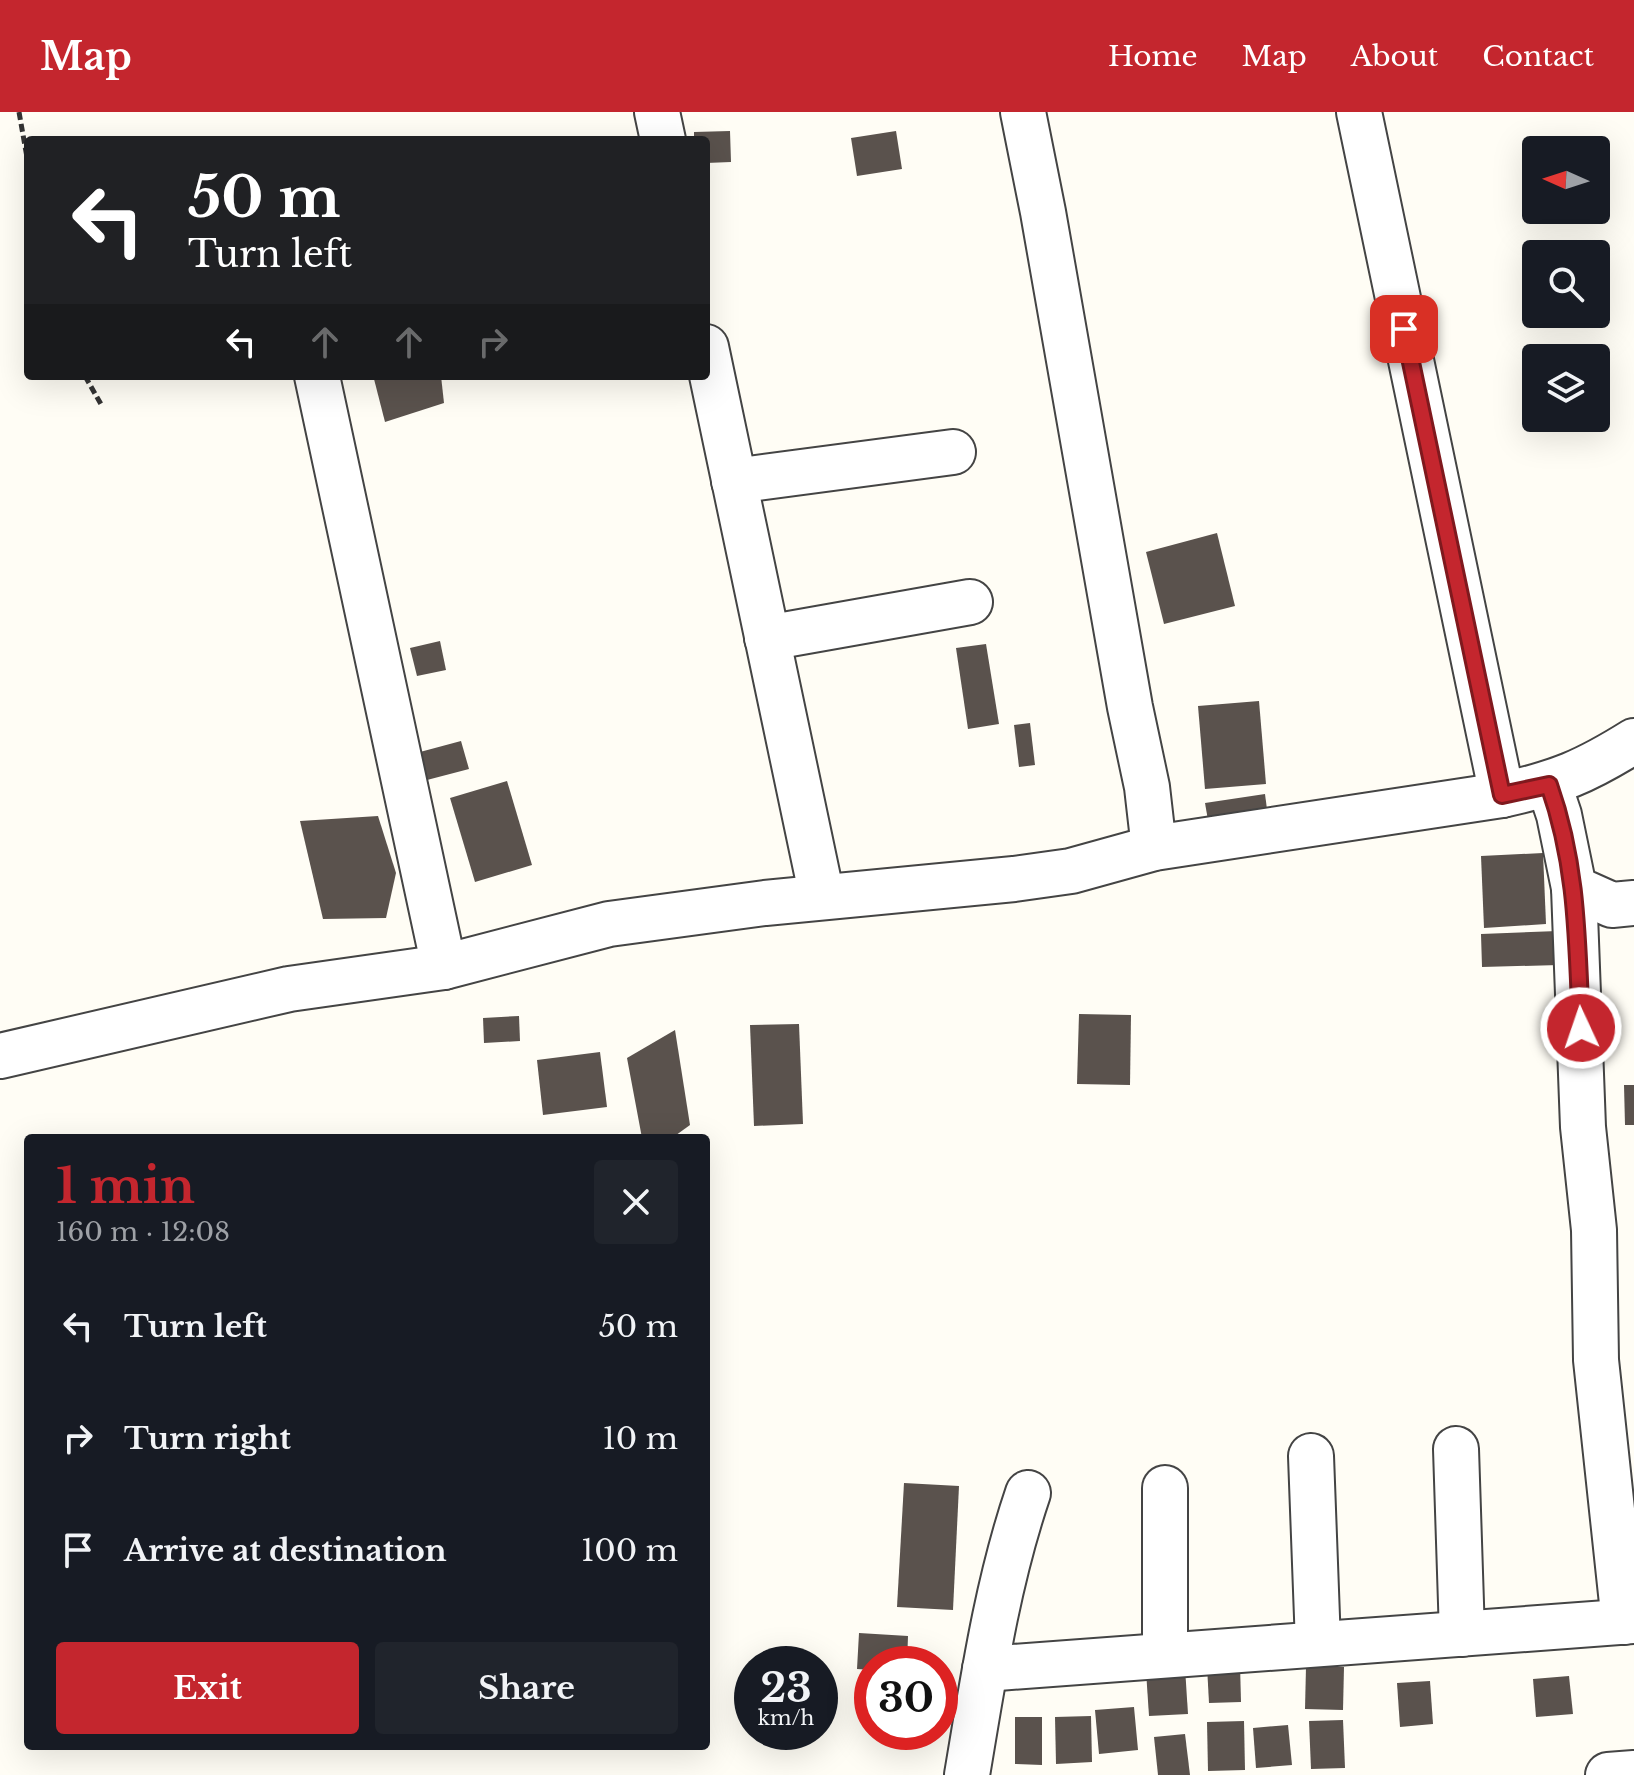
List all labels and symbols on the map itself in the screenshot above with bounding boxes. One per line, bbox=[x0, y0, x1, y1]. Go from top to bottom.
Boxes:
north arrow bbox=[1522, 136, 1610, 224]
pin bbox=[1370, 295, 1438, 363]
position arrow bbox=[1539, 986, 1623, 1070]
speed limit sign: 30 bbox=[854, 1646, 958, 1750]

